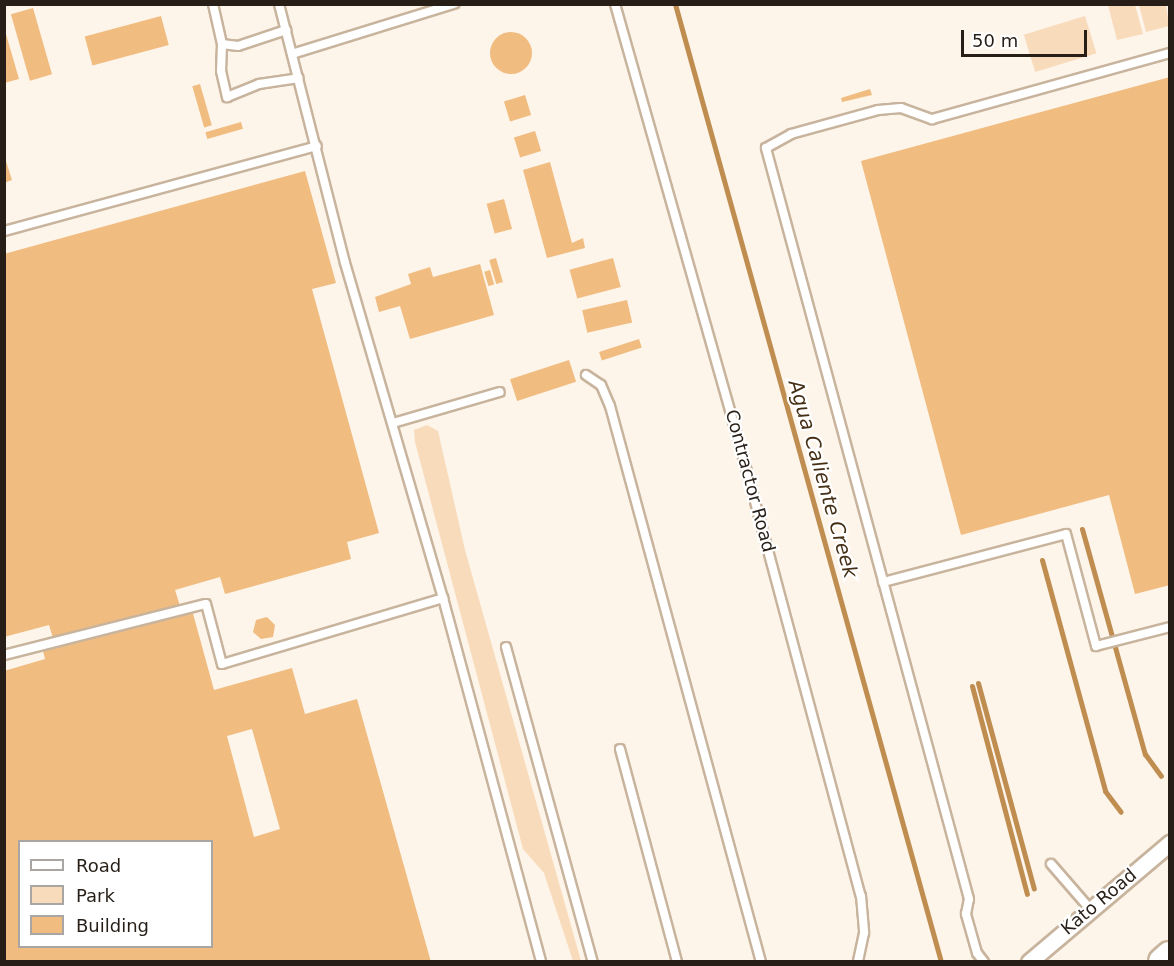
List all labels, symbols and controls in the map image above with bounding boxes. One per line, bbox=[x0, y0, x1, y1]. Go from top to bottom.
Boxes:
scale bar bbox=[964, 18, 1090, 56]
text: 50 m bbox=[972, 30, 1018, 51]
water label: Agua Caliente Creek bbox=[783, 377, 863, 581]
street label: Contractor Road bbox=[721, 407, 779, 555]
legend bbox=[18, 840, 213, 948]
text: Road bbox=[76, 855, 121, 876]
street label: Kato Road bbox=[1057, 864, 1141, 940]
text: Park bbox=[76, 885, 115, 906]
text: Building bbox=[76, 915, 149, 936]

